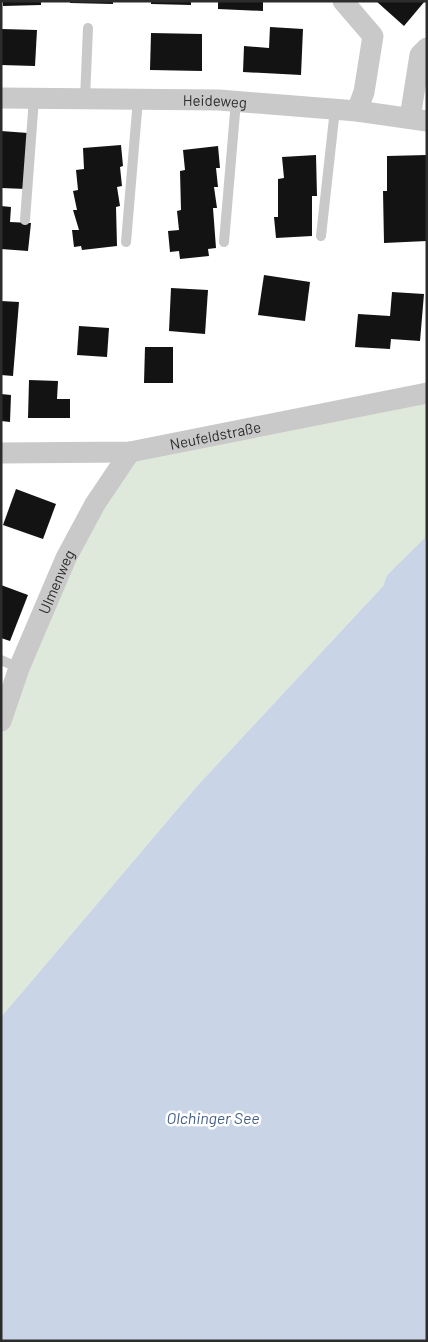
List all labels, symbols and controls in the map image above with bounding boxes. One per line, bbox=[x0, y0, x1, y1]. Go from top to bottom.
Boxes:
street label: Heideweg bbox=[183, 91, 248, 111]
street label: Neufeldstraße bbox=[168, 417, 263, 453]
street label: Ulmenweg bbox=[34, 546, 78, 616]
water label: Olchinger See bbox=[167, 1108, 259, 1127]

